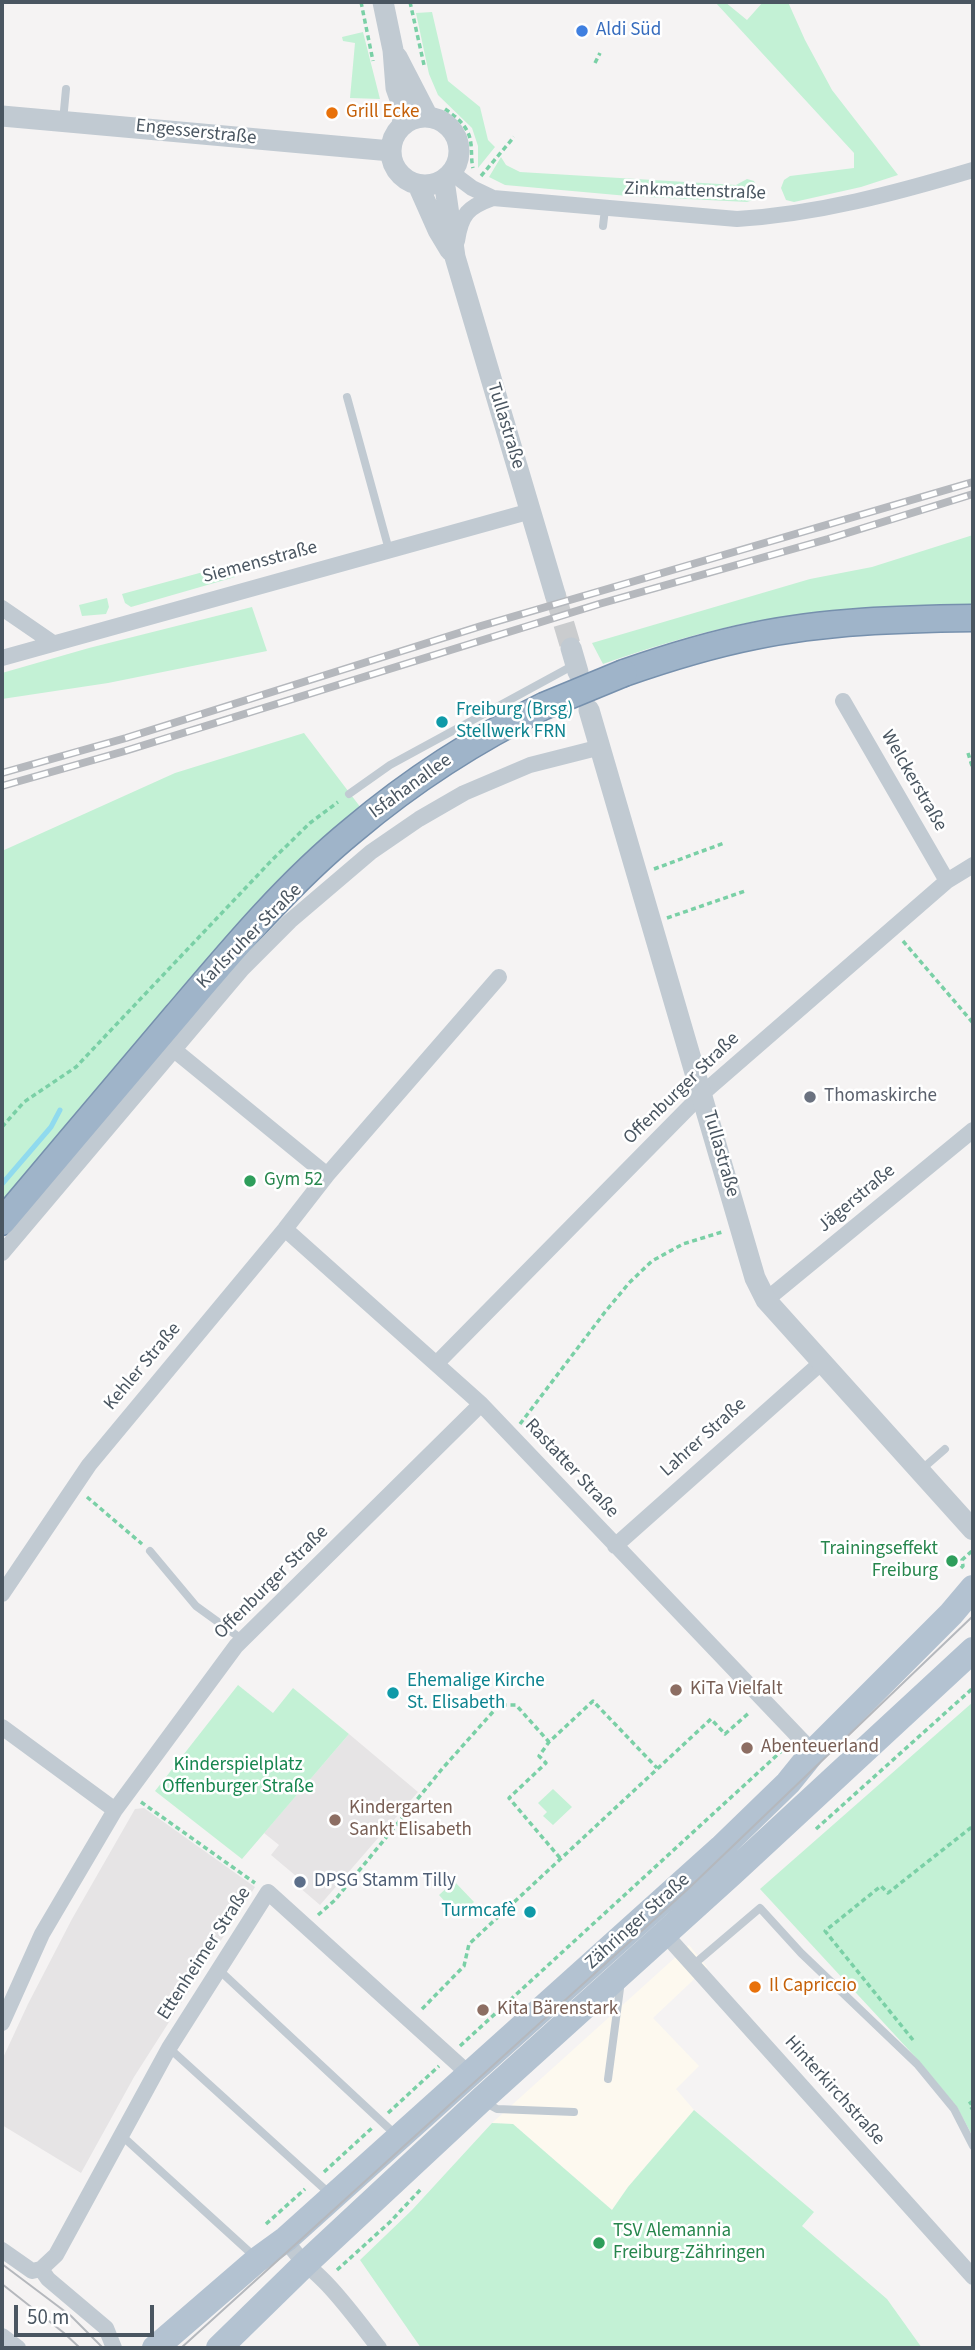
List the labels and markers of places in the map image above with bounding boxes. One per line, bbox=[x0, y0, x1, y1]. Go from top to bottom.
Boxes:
place label: Aldi Süd bbox=[596, 20, 661, 42]
marker: Aldi Süd bbox=[574, 23, 590, 39]
place label: Grill Ecke bbox=[346, 102, 419, 124]
marker: Grill Ecke bbox=[324, 105, 340, 121]
place label: Freiburg (Brsg) Stellwerk FRN bbox=[456, 700, 573, 744]
marker: Freiburg (Brsg) Stellwerk FRN bbox=[434, 714, 450, 730]
place label: Thomaskirche bbox=[824, 1086, 937, 1108]
marker: Thomaskirche bbox=[802, 1089, 818, 1105]
place label: Gym 52 bbox=[264, 1170, 323, 1192]
marker: Gym 52 bbox=[242, 1173, 258, 1189]
place label: Trainingseffekt Freiburg bbox=[820, 1539, 938, 1583]
marker: Trainingseffekt Freiburg bbox=[944, 1553, 960, 1569]
place label: Ehemalige Kirche St. Elisabeth bbox=[407, 1671, 545, 1715]
place label: KiTa Vielfalt bbox=[690, 1679, 783, 1701]
marker: KiTa Vielfalt bbox=[668, 1682, 684, 1698]
marker: Ehemalige Kirche St. Elisabeth bbox=[385, 1685, 401, 1701]
place label: Abenteuerland bbox=[761, 1737, 879, 1759]
marker: Abenteuerland bbox=[739, 1740, 755, 1756]
place label: Kindergarten Sankt Elisabeth bbox=[349, 1798, 472, 1842]
marker: Kindergarten Sankt Elisabeth bbox=[327, 1812, 343, 1828]
place label: DPSG Stamm Tilly bbox=[314, 1871, 456, 1893]
marker: DPSG Stamm Tilly bbox=[292, 1874, 308, 1890]
place label: Turmcafè bbox=[441, 1901, 516, 1923]
marker: Turmcafè bbox=[522, 1904, 538, 1920]
place label: Il Capriccio bbox=[769, 1976, 857, 1998]
marker: Il Capriccio bbox=[747, 1979, 763, 1995]
place label: Kita Bärenstark bbox=[497, 1999, 618, 2021]
marker: Kita Bärenstark bbox=[475, 2002, 491, 2018]
place label: TSV Alemannia Freiburg-Zähringen bbox=[613, 2221, 765, 2265]
marker: TSV Alemannia Freiburg-Zähringen bbox=[591, 2235, 607, 2251]

